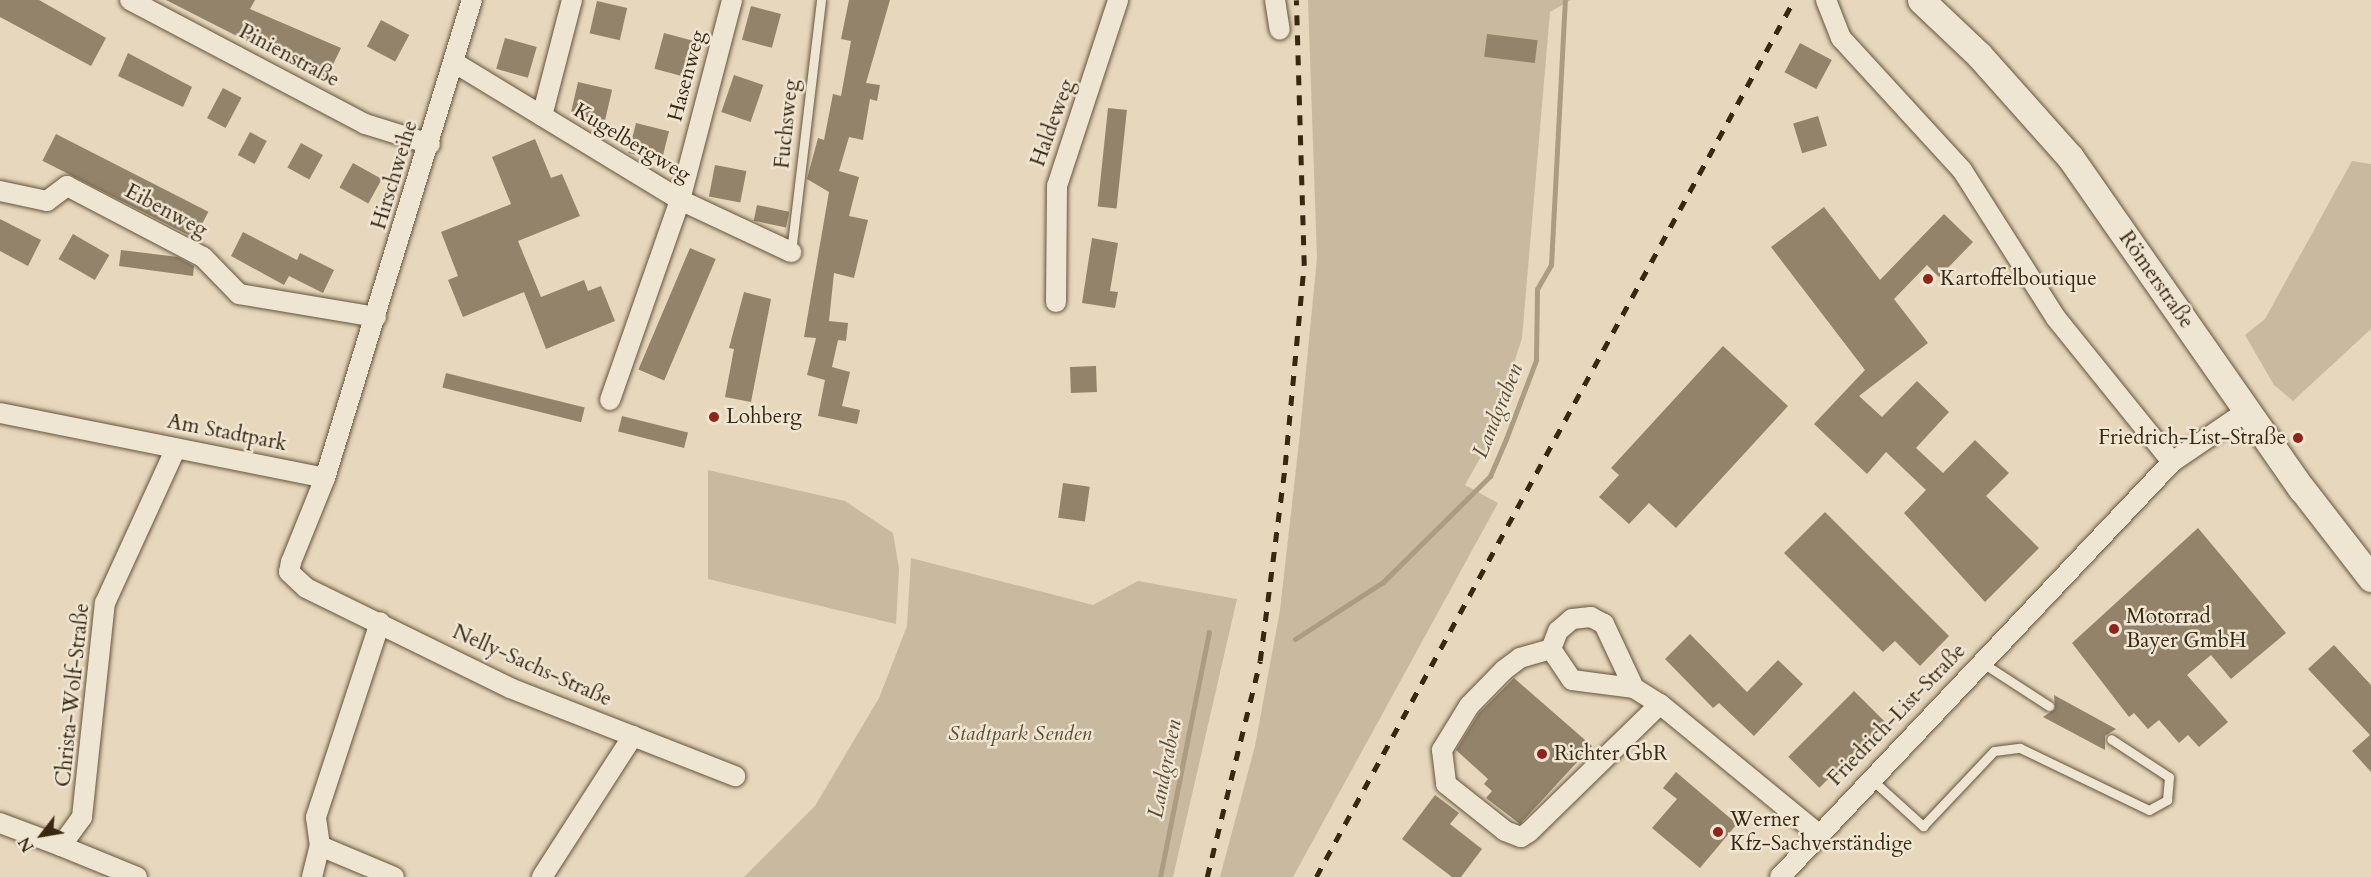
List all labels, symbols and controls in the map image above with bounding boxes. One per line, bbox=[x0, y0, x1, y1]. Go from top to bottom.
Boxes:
street label: Pinienstraße bbox=[234, 19, 344, 93]
street label: Hasenweg bbox=[663, 28, 711, 124]
street label: Haldeweg bbox=[1026, 76, 1080, 170]
street label: Fuchsweg bbox=[770, 78, 804, 170]
street label: Kugelbergweg bbox=[569, 98, 695, 188]
street label: Hirschweihe bbox=[366, 117, 424, 233]
street label: Eibenweg bbox=[120, 179, 212, 243]
street label: Römerstraße bbox=[2113, 226, 2199, 334]
place label: Kartoffelboutique bbox=[1940, 266, 2097, 292]
marker: Kartoffelboutique bbox=[1921, 272, 1935, 286]
water label: Landgraben bbox=[1467, 360, 1529, 462]
place label: Lohberg bbox=[726, 404, 802, 430]
street label: Am Stadtpark bbox=[165, 409, 289, 457]
marker: Lohberg bbox=[707, 410, 721, 424]
place label: Friedrich-List-Straße bbox=[2098, 425, 2286, 451]
marker: Friedrich-List-Straße bbox=[2291, 431, 2305, 445]
street label: Christa-Wolf-Straße bbox=[51, 602, 95, 788]
place label: Motorrad Bayer GmbH bbox=[2126, 604, 2246, 654]
street label: Nelly-Sachs-Straße bbox=[448, 620, 616, 712]
marker: Motorrad Bayer GmbH bbox=[2107, 622, 2121, 636]
street label: Friedrich-List-Straße bbox=[1823, 639, 1971, 791]
water label: Landgraben bbox=[1143, 718, 1187, 820]
park label: Stadtpark Senden bbox=[948, 721, 1092, 747]
place label: Richter GbR bbox=[1554, 741, 1667, 767]
marker: Richter GbR bbox=[1535, 747, 1549, 761]
north arrow bbox=[12, 805, 72, 865]
place label: Werner Kfz-Sachverständige bbox=[1730, 807, 1913, 857]
marker: Werner Kfz-Sachverständige bbox=[1711, 825, 1725, 839]
text: N bbox=[14, 833, 40, 856]

